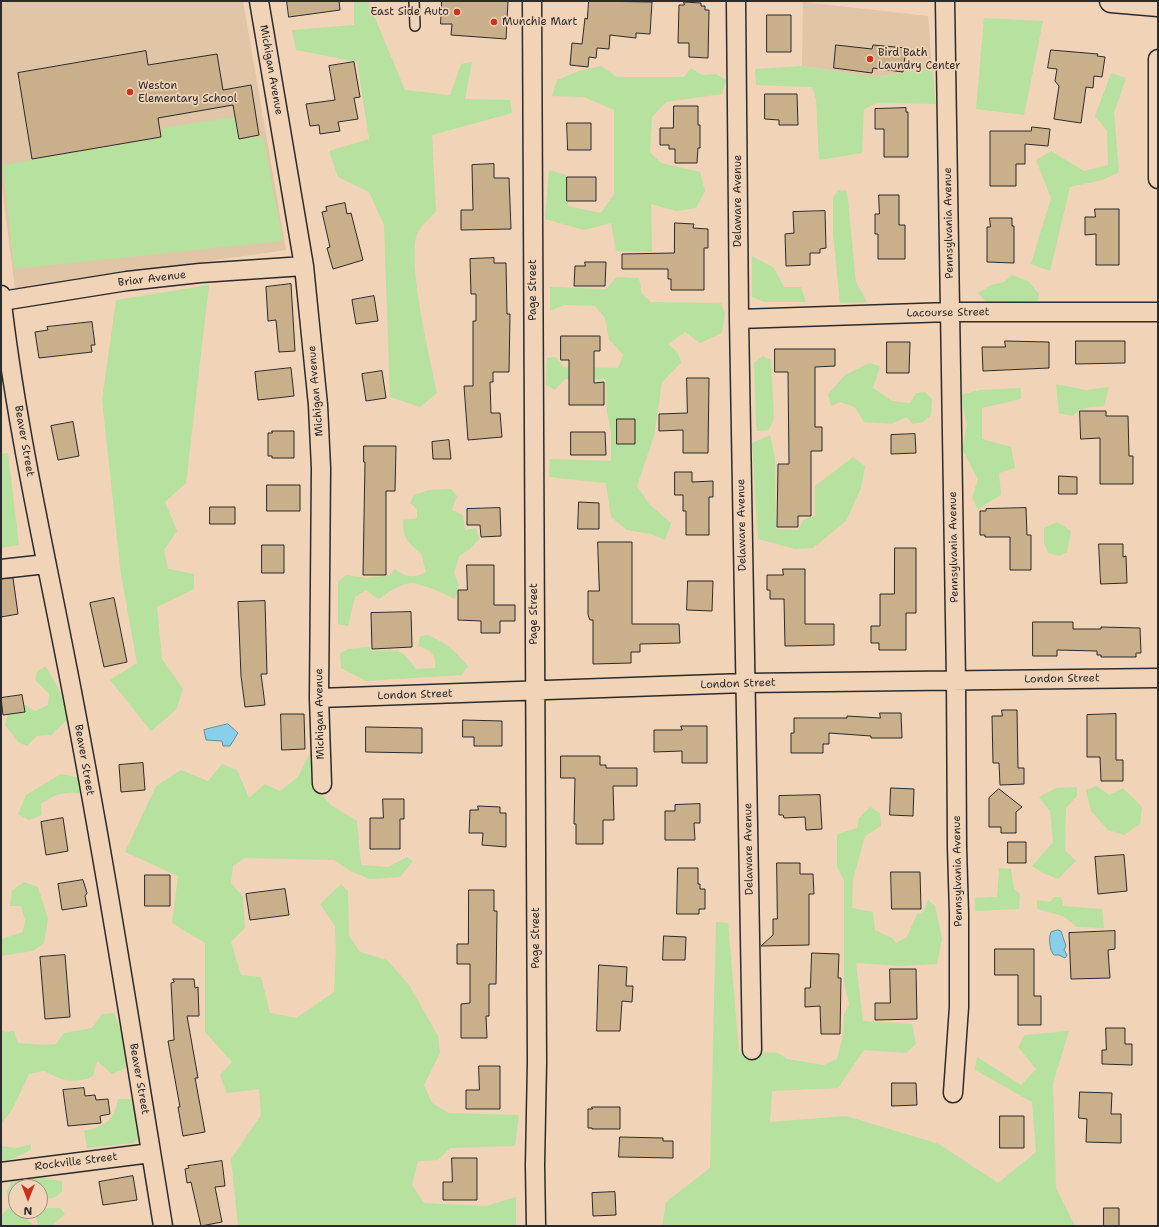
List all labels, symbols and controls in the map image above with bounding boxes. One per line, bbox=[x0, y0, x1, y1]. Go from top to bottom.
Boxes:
place label: East Side Auto bbox=[370, 5, 449, 19]
marker: East Side Auto bbox=[452, 7, 462, 17]
place label: Munchie Mart bbox=[502, 15, 577, 29]
marker: Munchie Mart bbox=[489, 17, 499, 27]
street label: Michigan Avenue bbox=[257, 24, 285, 116]
place label: Bird Bath Laundry Center bbox=[878, 46, 960, 72]
marker: Bird Bath Laundry Center bbox=[865, 54, 875, 64]
place label: Weston Elementary School bbox=[138, 79, 237, 105]
marker: Weston Elementary School bbox=[125, 87, 135, 97]
street label: Delaware Avenue bbox=[731, 155, 745, 247]
street label: Pennsylvania Avenue bbox=[941, 167, 957, 279]
street label: Page Street bbox=[526, 259, 540, 321]
street label: Briar Avenue bbox=[117, 268, 187, 290]
street label: Lacourse Street bbox=[906, 306, 990, 320]
street label: Michigan Avenue bbox=[305, 345, 327, 437]
street label: Beaver Street bbox=[11, 404, 37, 478]
street label: Delaware Avenue bbox=[735, 479, 749, 571]
street label: Pennsylvania Avenue bbox=[946, 491, 962, 603]
street label: Page Street bbox=[527, 583, 541, 645]
street label: Michigan Avenue bbox=[313, 668, 327, 760]
street label: London Street bbox=[1024, 672, 1100, 686]
street label: London Street bbox=[700, 676, 776, 692]
street label: London Street bbox=[377, 687, 453, 703]
street label: Beaver Street bbox=[71, 723, 97, 797]
street label: Delaware Avenue bbox=[742, 803, 756, 895]
street label: Pennsylvania Avenue bbox=[950, 815, 966, 927]
street label: Page Street bbox=[529, 907, 543, 969]
street label: Beaver Street bbox=[126, 1042, 152, 1116]
street label: Rockville Street bbox=[34, 1150, 118, 1174]
north arrow bbox=[8, 1179, 48, 1219]
text: N bbox=[24, 1203, 32, 1218]

